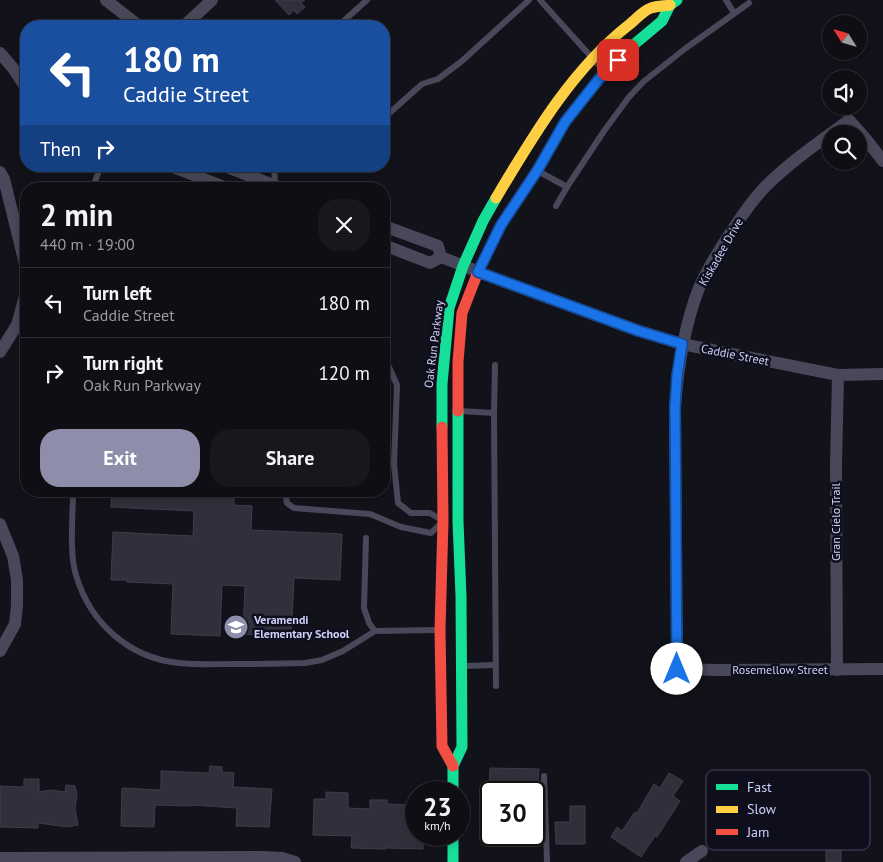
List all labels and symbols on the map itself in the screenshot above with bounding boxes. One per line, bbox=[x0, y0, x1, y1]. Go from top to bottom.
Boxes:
north arrow bbox=[822, 15, 868, 60]
pin bbox=[597, 39, 639, 81]
street label: Kiskadee Drive bbox=[695, 215, 746, 288]
street label: Oak Run Parkway bbox=[421, 299, 446, 389]
street label: Caddie Street bbox=[700, 341, 770, 368]
street label: Gran Cielo Trail bbox=[828, 482, 843, 561]
place label: Veramendi Elementary School bbox=[253, 612, 350, 641]
school or university icon: Veramendi Elementary School bbox=[223, 614, 249, 640]
position arrow bbox=[650, 642, 702, 694]
street label: Rosemellow Street bbox=[732, 662, 828, 677]
legend bbox=[706, 770, 870, 850]
text: Fast bbox=[747, 778, 772, 796]
speed limit sign: 30 bbox=[480, 781, 545, 846]
text: Slow bbox=[747, 800, 777, 818]
text: Jam bbox=[746, 823, 769, 841]

